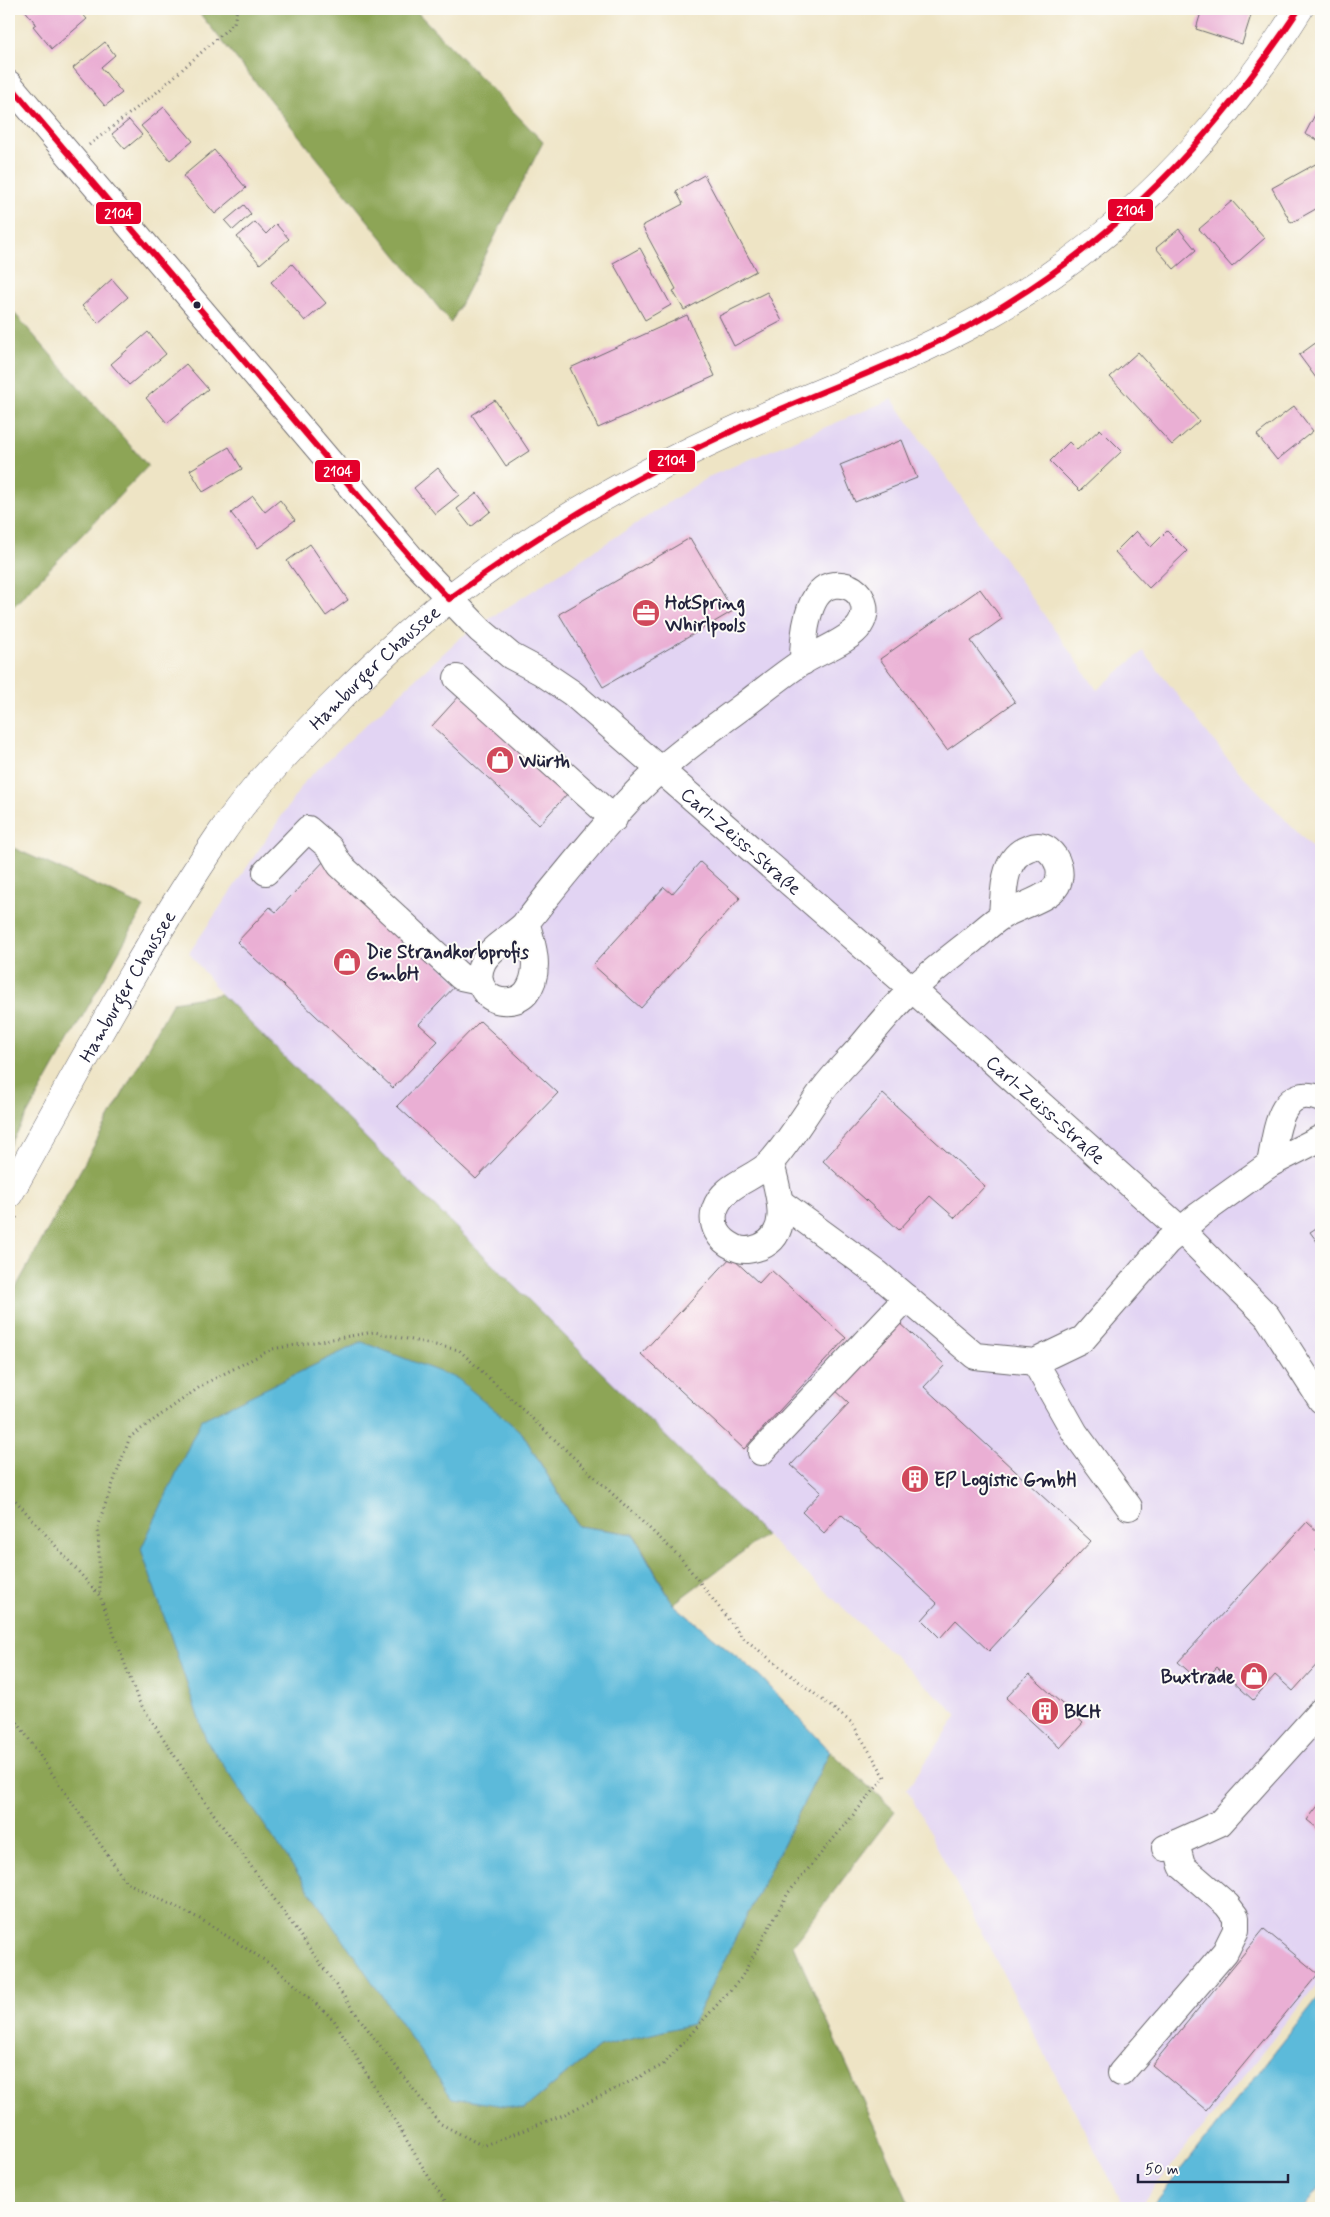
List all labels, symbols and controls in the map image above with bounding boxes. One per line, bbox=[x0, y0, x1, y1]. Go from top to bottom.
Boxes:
line badge: 2104 bbox=[1107, 198, 1154, 222]
line badge: 2104 bbox=[95, 201, 142, 225]
text: 2104 bbox=[1116, 202, 1147, 220]
text: 2104 bbox=[104, 205, 135, 223]
unlabelled marker bbox=[192, 300, 202, 310]
line badge: 2104 bbox=[648, 449, 696, 473]
text: 2104 bbox=[657, 452, 688, 470]
line badge: 2104 bbox=[314, 459, 361, 483]
text: 2104 bbox=[323, 463, 354, 481]
place label: HotSpring Whirlpools bbox=[664, 591, 746, 638]
office icon: HotSpring Whirlpools bbox=[631, 598, 661, 628]
street label: Hamburger Chaussee bbox=[304, 600, 446, 736]
shop icon: Würth bbox=[485, 745, 515, 775]
place label: Würth bbox=[518, 749, 570, 774]
street label: Carl-Zeiss-Straße bbox=[675, 782, 806, 901]
street label: Hamburger Chaussee bbox=[74, 906, 182, 1067]
place label: Die Strandkorbprofis GmbH bbox=[366, 940, 529, 987]
shop icon: Die Strandkorbprofis GmbH bbox=[332, 947, 362, 977]
street label: Carl-Zeiss-Straße bbox=[980, 1050, 1110, 1170]
building icon: EP Logistic GmbH bbox=[900, 1464, 930, 1494]
place label: EP Logistic GmbH bbox=[934, 1468, 1076, 1496]
shop icon: Buxtrade bbox=[1239, 1661, 1269, 1691]
place label: Buxtrade bbox=[1161, 1665, 1235, 1690]
building icon: BKH bbox=[1030, 1696, 1060, 1726]
place label: BKH bbox=[1064, 1700, 1102, 1725]
scale bar bbox=[1138, 2152, 1288, 2184]
text: 50 m bbox=[1145, 2160, 1179, 2180]

